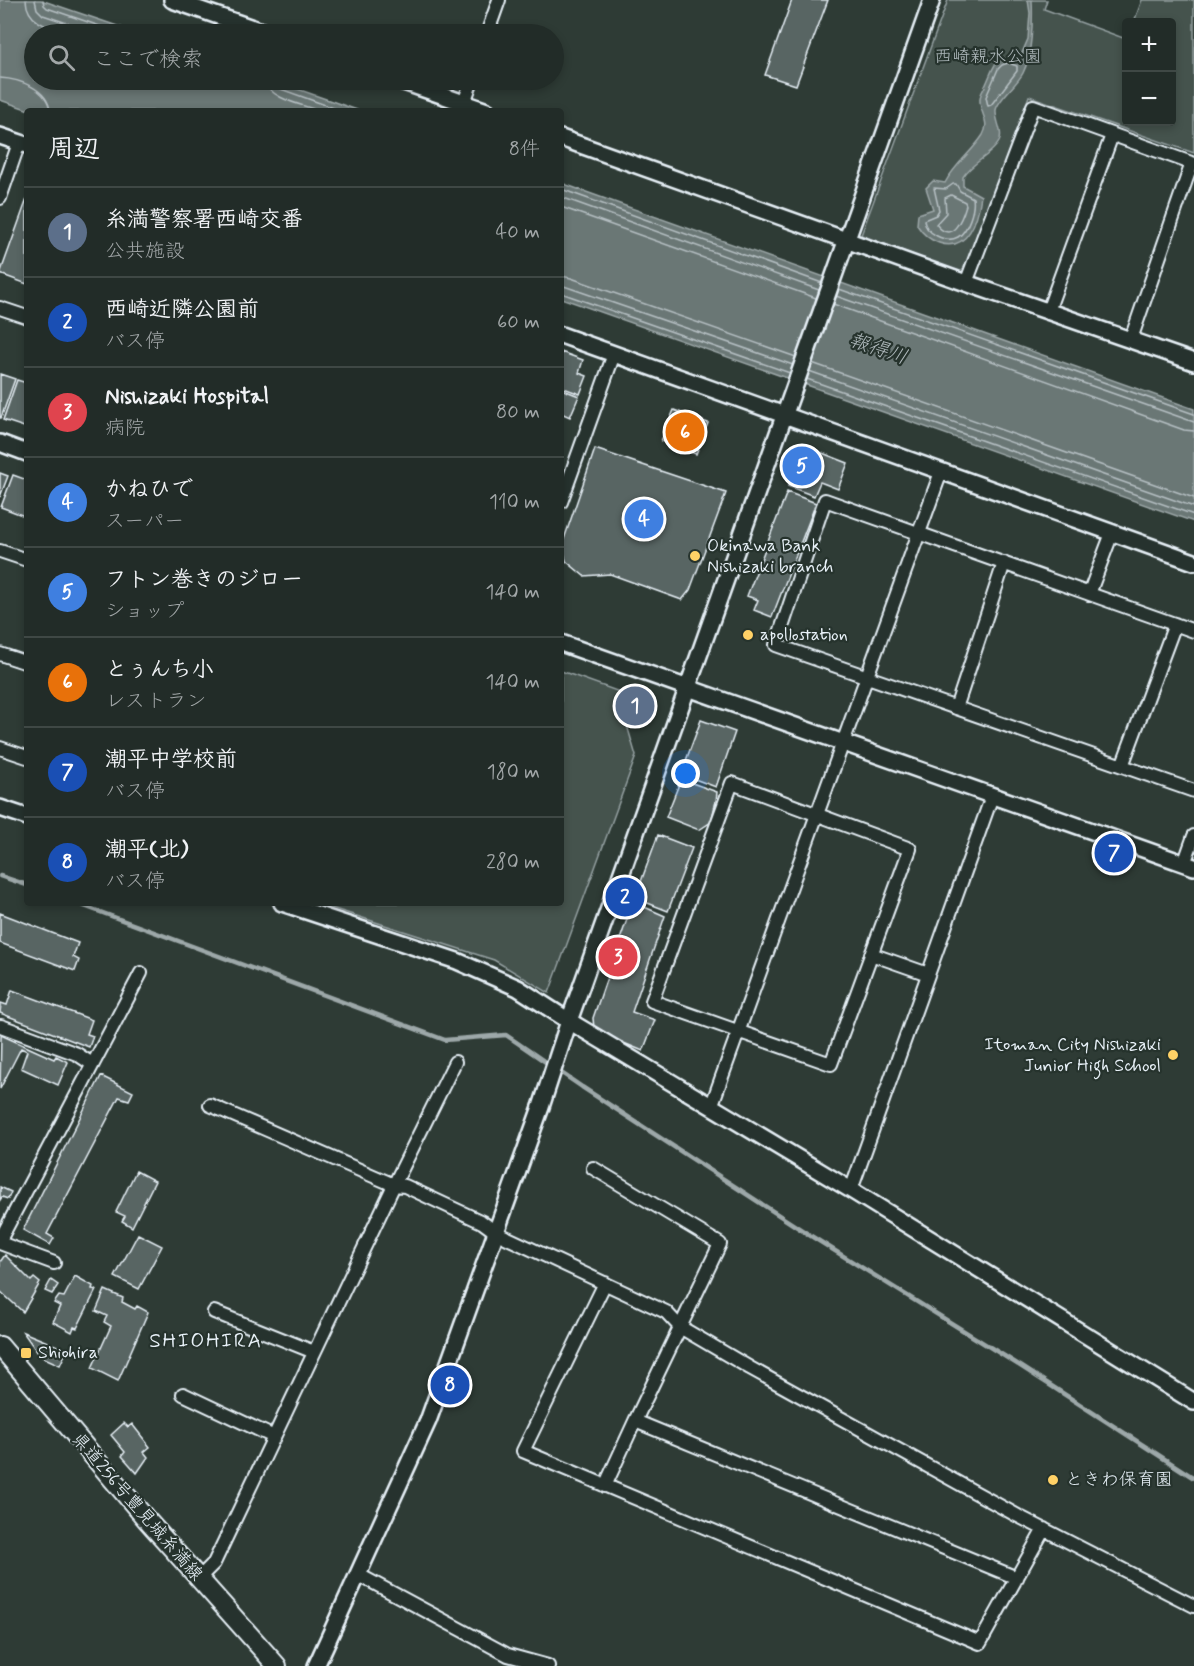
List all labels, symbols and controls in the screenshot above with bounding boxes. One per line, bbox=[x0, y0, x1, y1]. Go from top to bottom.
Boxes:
map controls bbox=[1122, 18, 1176, 126]
button: + bbox=[1122, 18, 1176, 72]
search box bbox=[24, 24, 564, 90]
icon: search bbox=[45, 41, 78, 74]
park label: 西崎親水公園 bbox=[934, 45, 1042, 69]
text: ここで検索 bbox=[93, 46, 203, 74]
button: − bbox=[1122, 72, 1176, 126]
text: 周辺 bbox=[48, 133, 100, 167]
text: 8件 bbox=[509, 136, 540, 163]
text: 糸満警察署西崎交番 bbox=[105, 206, 303, 234]
text: 1 bbox=[63, 219, 72, 246]
text: 40 m bbox=[496, 219, 540, 246]
text: 公共施設 bbox=[105, 238, 185, 265]
text: 西崎近隣公園前 bbox=[105, 296, 259, 324]
text: 2 bbox=[63, 309, 72, 336]
text: 60 m bbox=[497, 309, 540, 336]
water label: 報得川 bbox=[845, 326, 911, 372]
text: バス停 bbox=[105, 328, 165, 355]
text: Nishizaki Hospital bbox=[105, 383, 269, 411]
text: 3 bbox=[63, 399, 72, 426]
text: 80 m bbox=[496, 399, 540, 426]
pin: 6 bbox=[666, 410, 704, 454]
text: 病院 bbox=[105, 415, 145, 442]
pin: 5 bbox=[782, 444, 822, 488]
text: かねひで bbox=[105, 476, 193, 504]
text: 4 bbox=[62, 489, 73, 516]
text: 110 m bbox=[489, 489, 540, 516]
pin: 4 bbox=[624, 496, 664, 542]
text: スーパー bbox=[105, 508, 184, 535]
place label: Okinawa Bank Nishizaki branch bbox=[707, 534, 833, 579]
marker: Okinawa Bank Nishizaki branch bbox=[688, 549, 702, 563]
text: フトン巻きのジロー bbox=[105, 566, 303, 594]
text: 5 bbox=[62, 579, 74, 606]
text: 140 m bbox=[486, 579, 540, 606]
text: ショップ bbox=[105, 598, 184, 625]
place label: apollostation bbox=[760, 623, 848, 647]
marker: apollostation bbox=[741, 628, 755, 642]
text: とぅんち小 bbox=[105, 656, 214, 684]
text: 6 bbox=[62, 669, 73, 696]
text: 140 m bbox=[486, 669, 540, 696]
pin: 1 bbox=[616, 684, 654, 728]
text: レストラン bbox=[105, 688, 207, 715]
text: 潮平中学校前 bbox=[105, 746, 237, 774]
text: 7 bbox=[61, 759, 74, 786]
text: 180 m bbox=[487, 759, 540, 786]
your location bbox=[671, 759, 700, 788]
text: バス停 bbox=[105, 778, 165, 805]
pin: 7 bbox=[1094, 830, 1134, 876]
text: 潮平(北) bbox=[105, 836, 188, 864]
text: 8 bbox=[62, 849, 73, 876]
text: 280 m bbox=[486, 849, 540, 876]
text: バス停 bbox=[105, 868, 165, 895]
pin: 2 bbox=[606, 874, 644, 920]
pin: 3 bbox=[598, 934, 638, 980]
place label: Itoman City Nishizaki Junior High School bbox=[984, 1033, 1161, 1080]
marker: Itoman City Nishizaki Junior High School bbox=[1166, 1048, 1180, 1062]
district label: SHIOHIRA bbox=[149, 1327, 263, 1355]
place label: Shiohira bbox=[38, 1341, 98, 1365]
marker: Shiohira bbox=[19, 1346, 33, 1360]
pin: 8 bbox=[430, 1362, 470, 1408]
street label: 県道256号豊見城糸満線 bbox=[66, 1428, 208, 1586]
place label: ときわ保育園 bbox=[1065, 1468, 1173, 1492]
marker: ときわ保育園 bbox=[1046, 1473, 1060, 1487]

